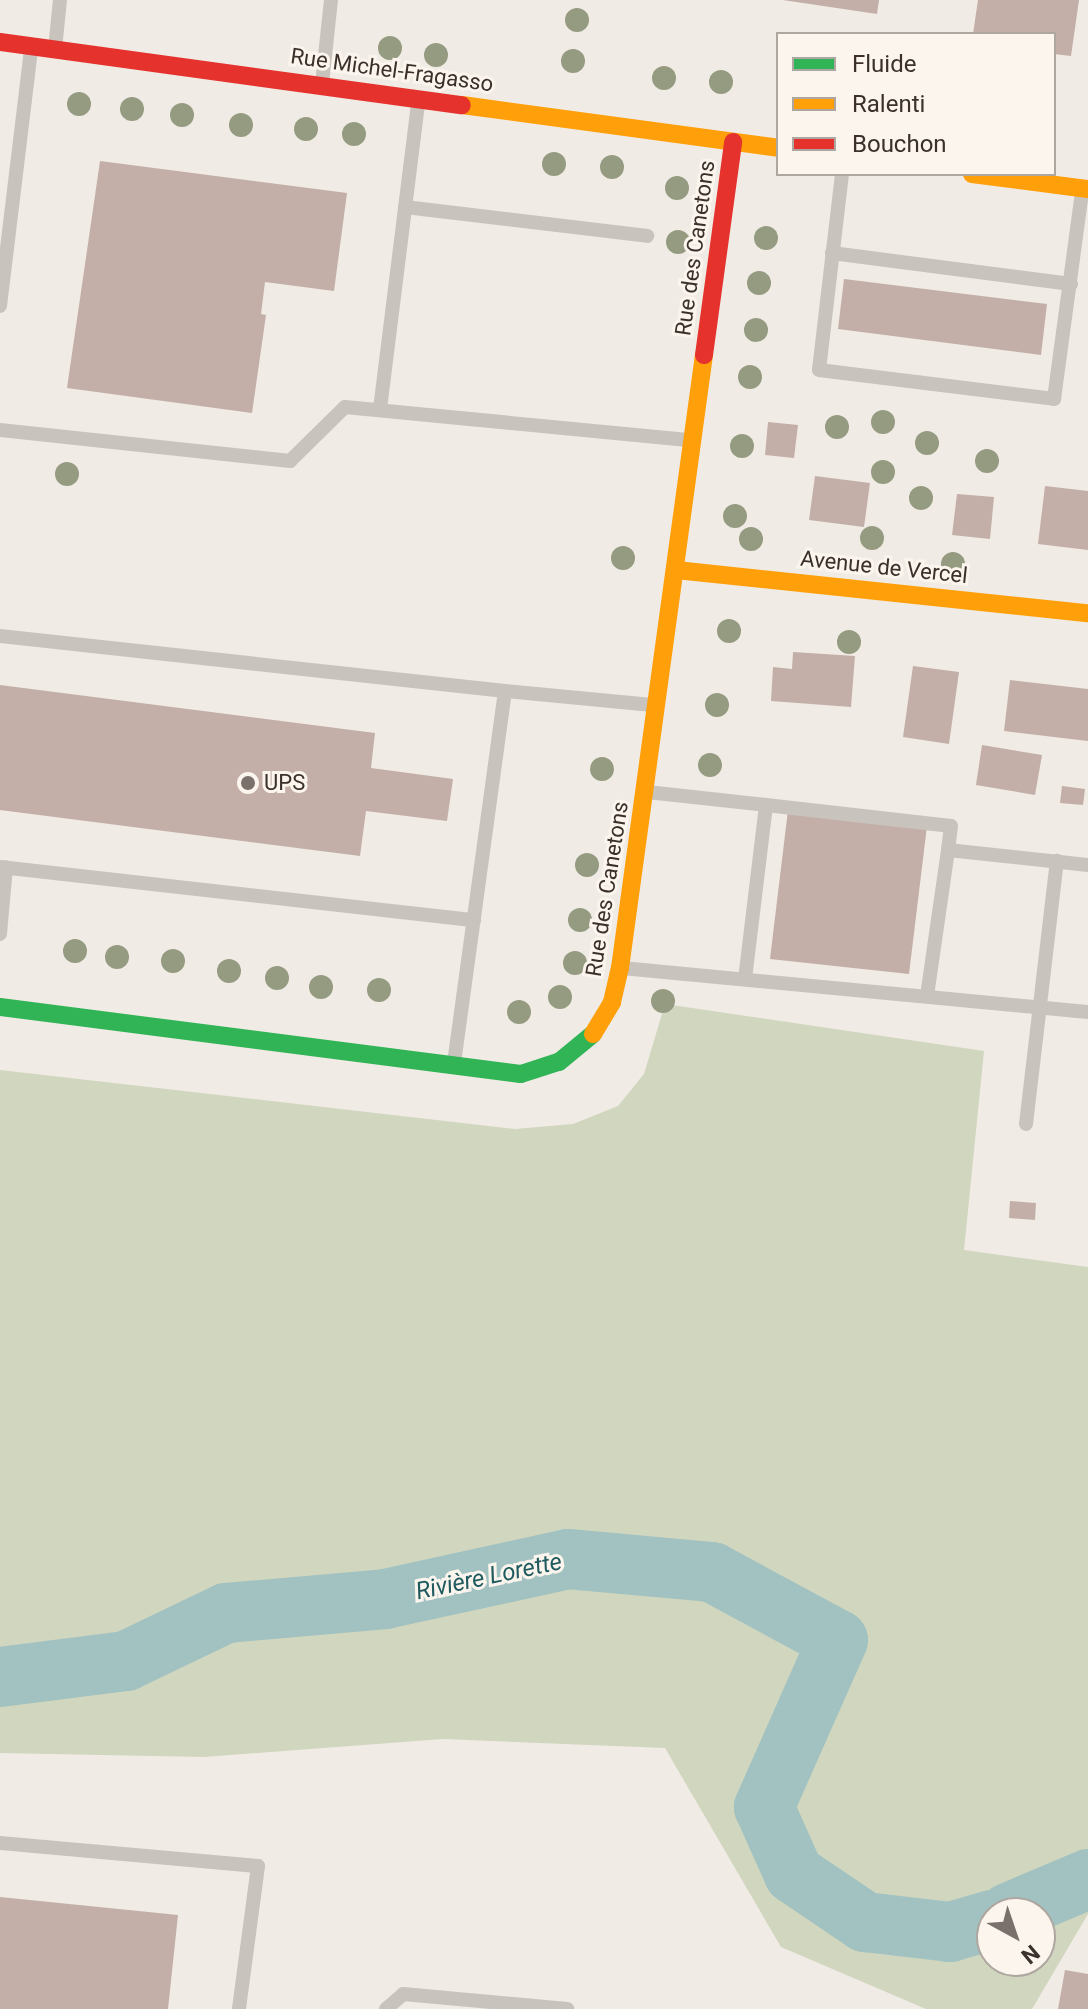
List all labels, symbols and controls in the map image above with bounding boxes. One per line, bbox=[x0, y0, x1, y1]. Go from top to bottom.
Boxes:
legend bbox=[776, 32, 1056, 176]
street label: Rue Michel-Fragasso bbox=[289, 43, 495, 97]
text: Fluide bbox=[852, 50, 916, 78]
text: Ralenti bbox=[852, 90, 925, 118]
text: Bouchon bbox=[852, 130, 947, 158]
street label: Rue des Canetons bbox=[670, 159, 720, 337]
street label: Avenue de Vercel bbox=[799, 545, 969, 589]
place label: UPS bbox=[264, 770, 305, 796]
marker: UPS bbox=[239, 774, 257, 792]
street label: Rue des Canetons bbox=[580, 800, 634, 978]
water label: Rivière Lorette bbox=[413, 1547, 565, 1607]
north arrow bbox=[976, 1897, 1056, 1977]
text: N bbox=[1016, 1940, 1044, 1969]

